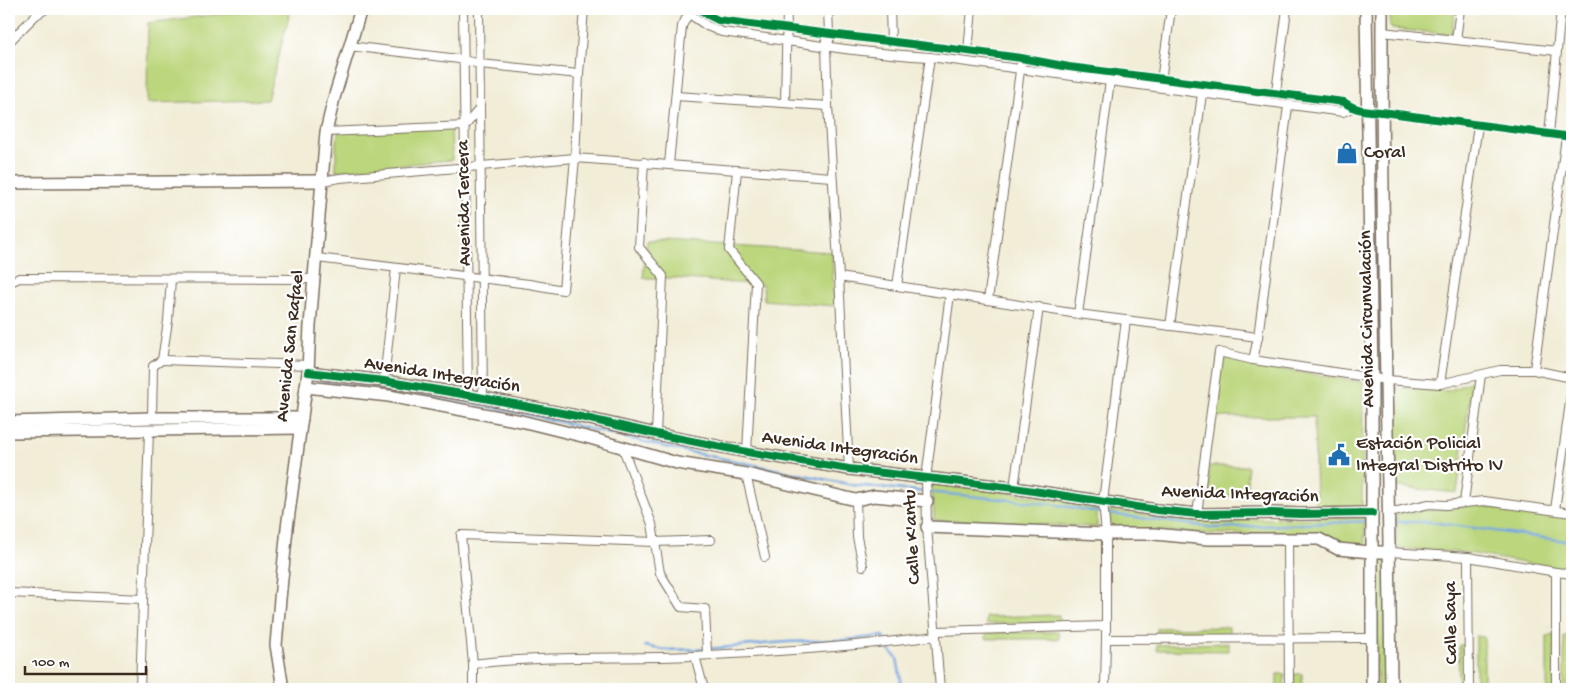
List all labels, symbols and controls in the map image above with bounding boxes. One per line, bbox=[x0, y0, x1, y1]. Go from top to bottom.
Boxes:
street label: Avenida Tercera bbox=[452, 138, 478, 266]
shop icon: Coral bbox=[1334, 140, 1360, 166]
place label: Coral bbox=[1364, 142, 1406, 165]
street label: Avenida Circunvalación bbox=[1355, 230, 1381, 408]
street label: Avenida San Rafael bbox=[272, 269, 310, 423]
street label: Avenida Integración bbox=[362, 352, 522, 400]
street label: Avenida Integración bbox=[760, 427, 920, 471]
place label: Estación Policial Integral Distrito IV bbox=[1356, 433, 1503, 478]
public building icon: Estación Policial Integral Distrito IV bbox=[1326, 442, 1352, 468]
street label: Avenida Integración bbox=[1161, 481, 1319, 509]
street label: Calle K'antu bbox=[899, 489, 927, 585]
street label: Calle Saya bbox=[1440, 580, 1464, 665]
scale bar bbox=[25, 643, 146, 675]
text: 100 m bbox=[31, 654, 70, 672]

